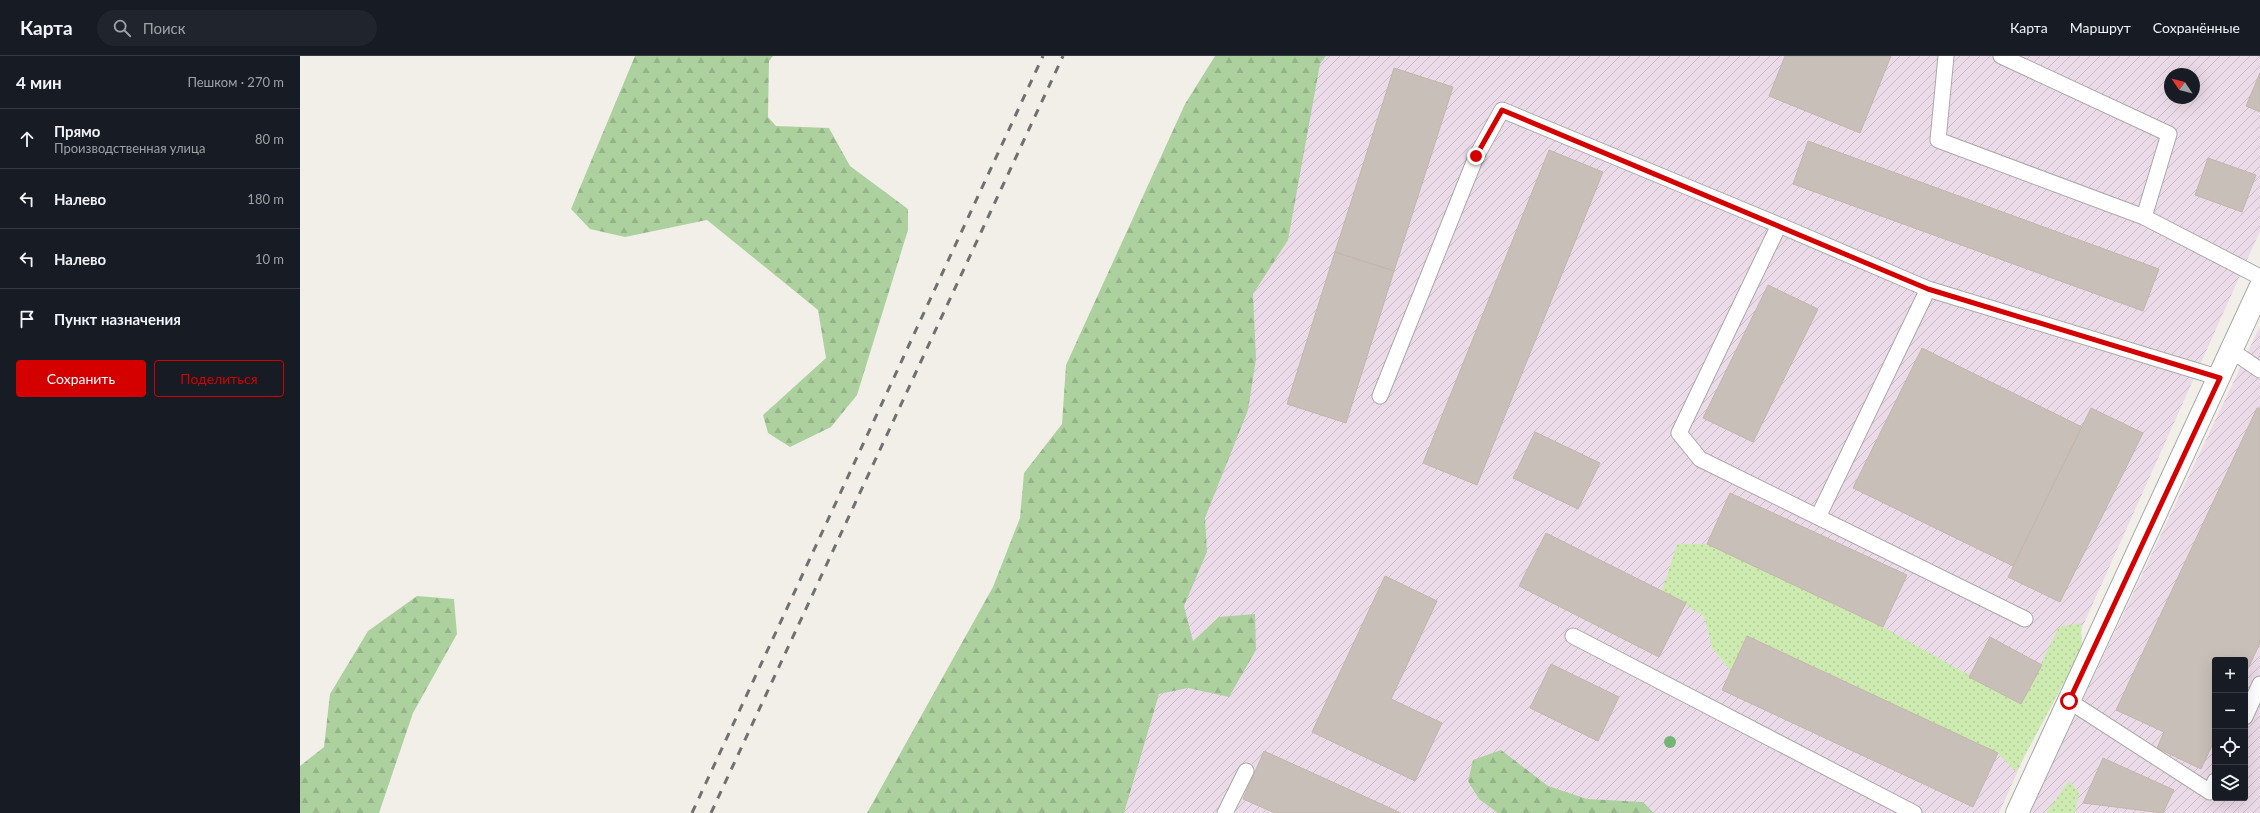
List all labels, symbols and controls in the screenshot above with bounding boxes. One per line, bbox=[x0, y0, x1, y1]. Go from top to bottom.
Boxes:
search box bbox=[97, 10, 377, 46]
text: Карта bbox=[20, 16, 73, 39]
icon: search bbox=[111, 17, 133, 39]
text: Поиск bbox=[143, 19, 186, 37]
text: Карта bbox=[2010, 19, 2048, 36]
text: Маршрут bbox=[2070, 19, 2131, 36]
text: Сохранённые bbox=[2153, 19, 2240, 36]
north arrow bbox=[2164, 68, 2200, 104]
text: 4 мин bbox=[16, 72, 62, 93]
text: Пешком · 270 m bbox=[187, 74, 284, 90]
text: Прямо bbox=[54, 122, 100, 140]
icon: ahead bbox=[16, 128, 38, 150]
text: 80 m bbox=[255, 131, 284, 147]
text: Производственная улица bbox=[54, 140, 205, 156]
route end bbox=[1467, 147, 1485, 165]
icon: left bbox=[16, 188, 38, 210]
text: Налево bbox=[54, 190, 106, 208]
text: 180 m bbox=[247, 191, 284, 207]
icon: left bbox=[16, 248, 38, 270]
text: Налево bbox=[54, 250, 106, 268]
text: 10 m bbox=[255, 251, 284, 267]
icon: arrive bbox=[16, 308, 38, 330]
text: Пункт назначения bbox=[54, 310, 181, 328]
button: Сохранить bbox=[16, 360, 146, 397]
button: Поделиться bbox=[154, 360, 284, 397]
map controls bbox=[2212, 657, 2248, 801]
button: + bbox=[2212, 657, 2248, 693]
route start bbox=[2060, 692, 2078, 710]
button: − bbox=[2212, 693, 2248, 729]
button: locate bbox=[2212, 729, 2248, 765]
button: layers bbox=[2212, 765, 2248, 801]

